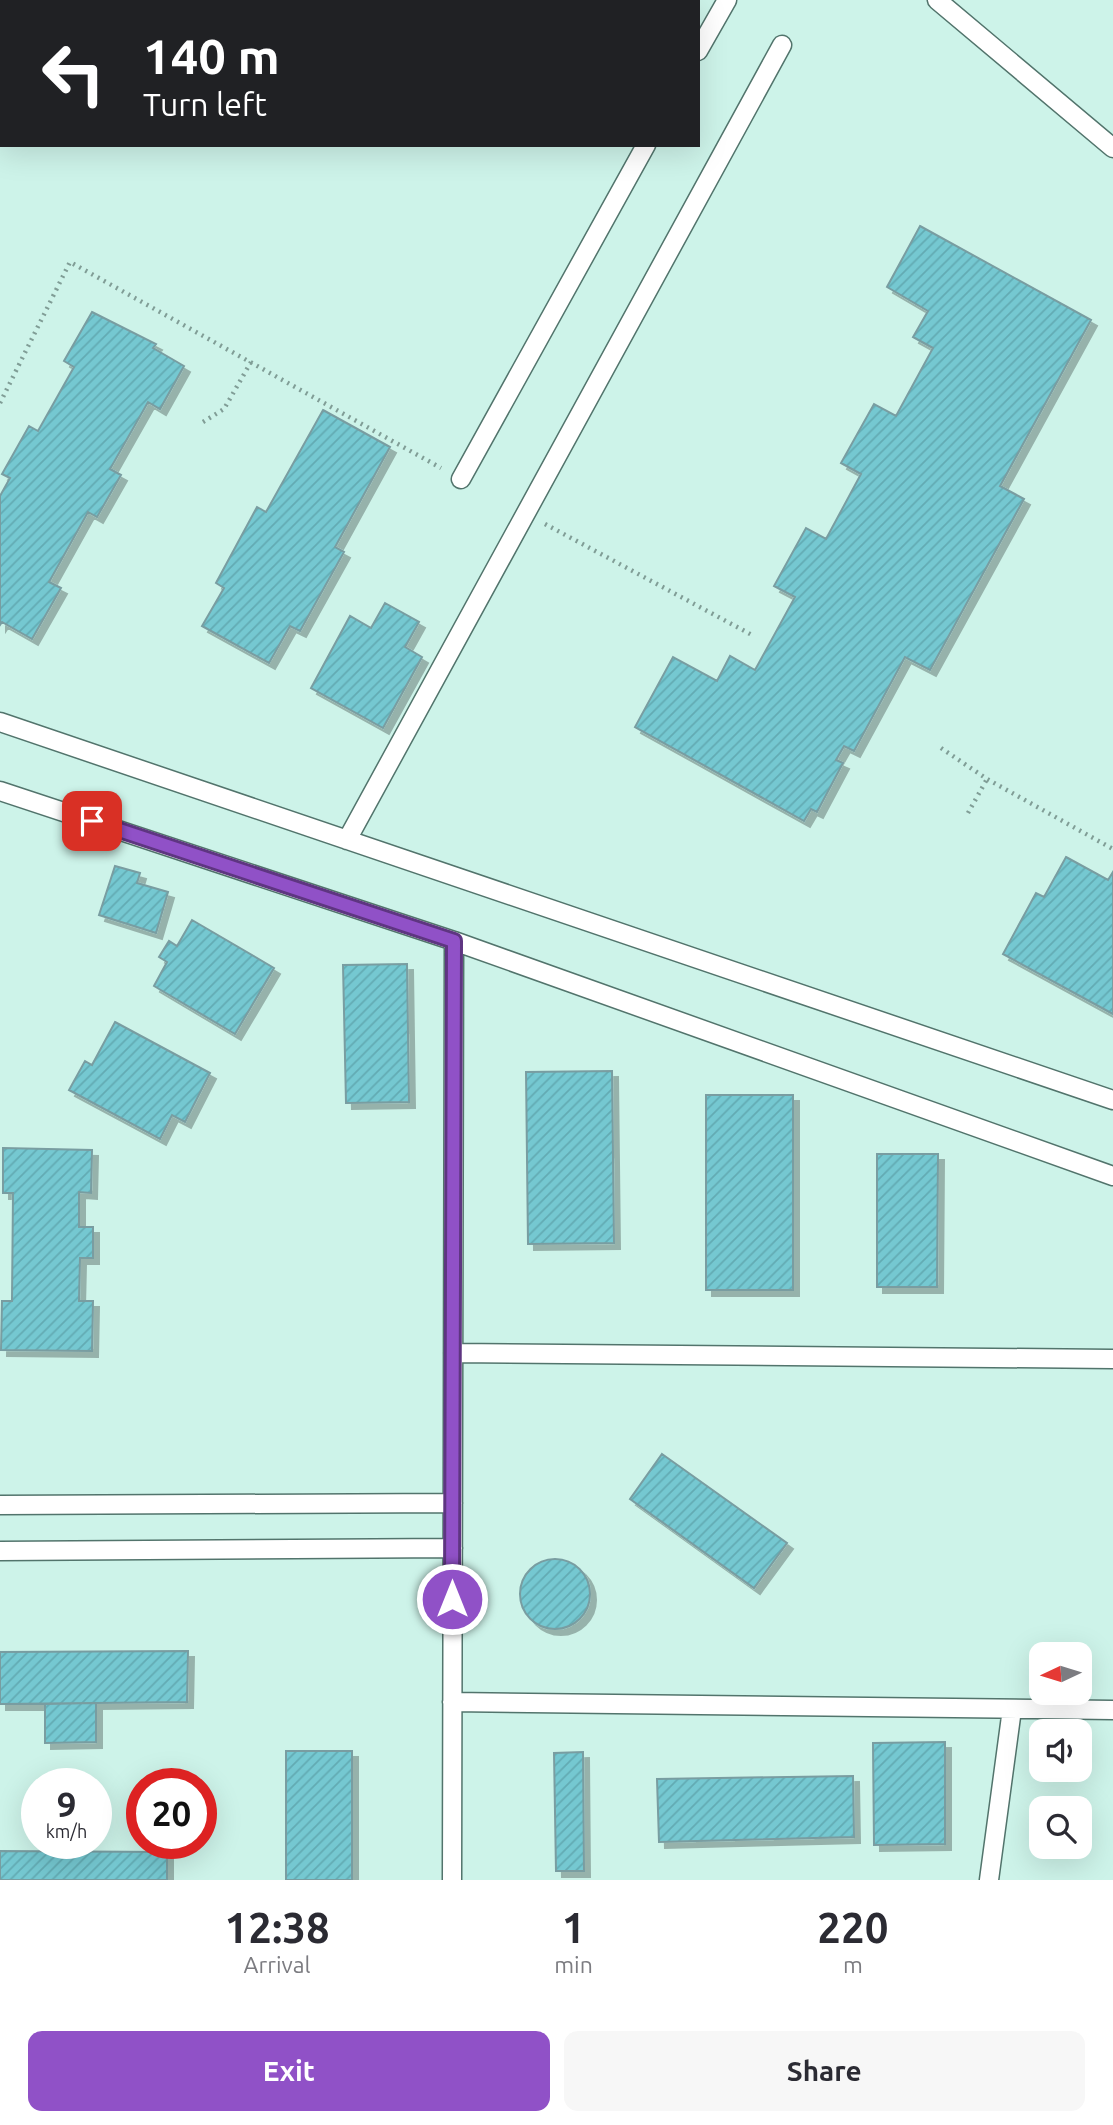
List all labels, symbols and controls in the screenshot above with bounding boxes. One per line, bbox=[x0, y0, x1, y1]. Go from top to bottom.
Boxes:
icon: left bbox=[28, 28, 119, 119]
text: 140 m bbox=[143, 28, 280, 83]
text: Turn left bbox=[143, 86, 267, 122]
pin bbox=[62, 791, 122, 851]
icon: arrive bbox=[73, 802, 111, 840]
position arrow bbox=[415, 1562, 489, 1636]
north arrow bbox=[1029, 1642, 1092, 1704]
map controls bbox=[1029, 1642, 1092, 1859]
button: sound bbox=[1029, 1719, 1092, 1782]
speed limit sign: 20 bbox=[126, 1768, 217, 1859]
text: 9 bbox=[57, 1784, 76, 1824]
button: search bbox=[1029, 1796, 1092, 1859]
text: km/h bbox=[46, 1821, 87, 1841]
text: 12:38 bbox=[225, 1904, 330, 1951]
text: 1 bbox=[562, 1904, 585, 1951]
text: 220 bbox=[817, 1904, 888, 1951]
text: Arrival bbox=[244, 1952, 311, 1977]
text: min bbox=[554, 1952, 593, 1977]
text: m bbox=[843, 1952, 863, 1977]
button: Exit bbox=[28, 2031, 550, 2111]
button: Share bbox=[564, 2031, 1085, 2111]

